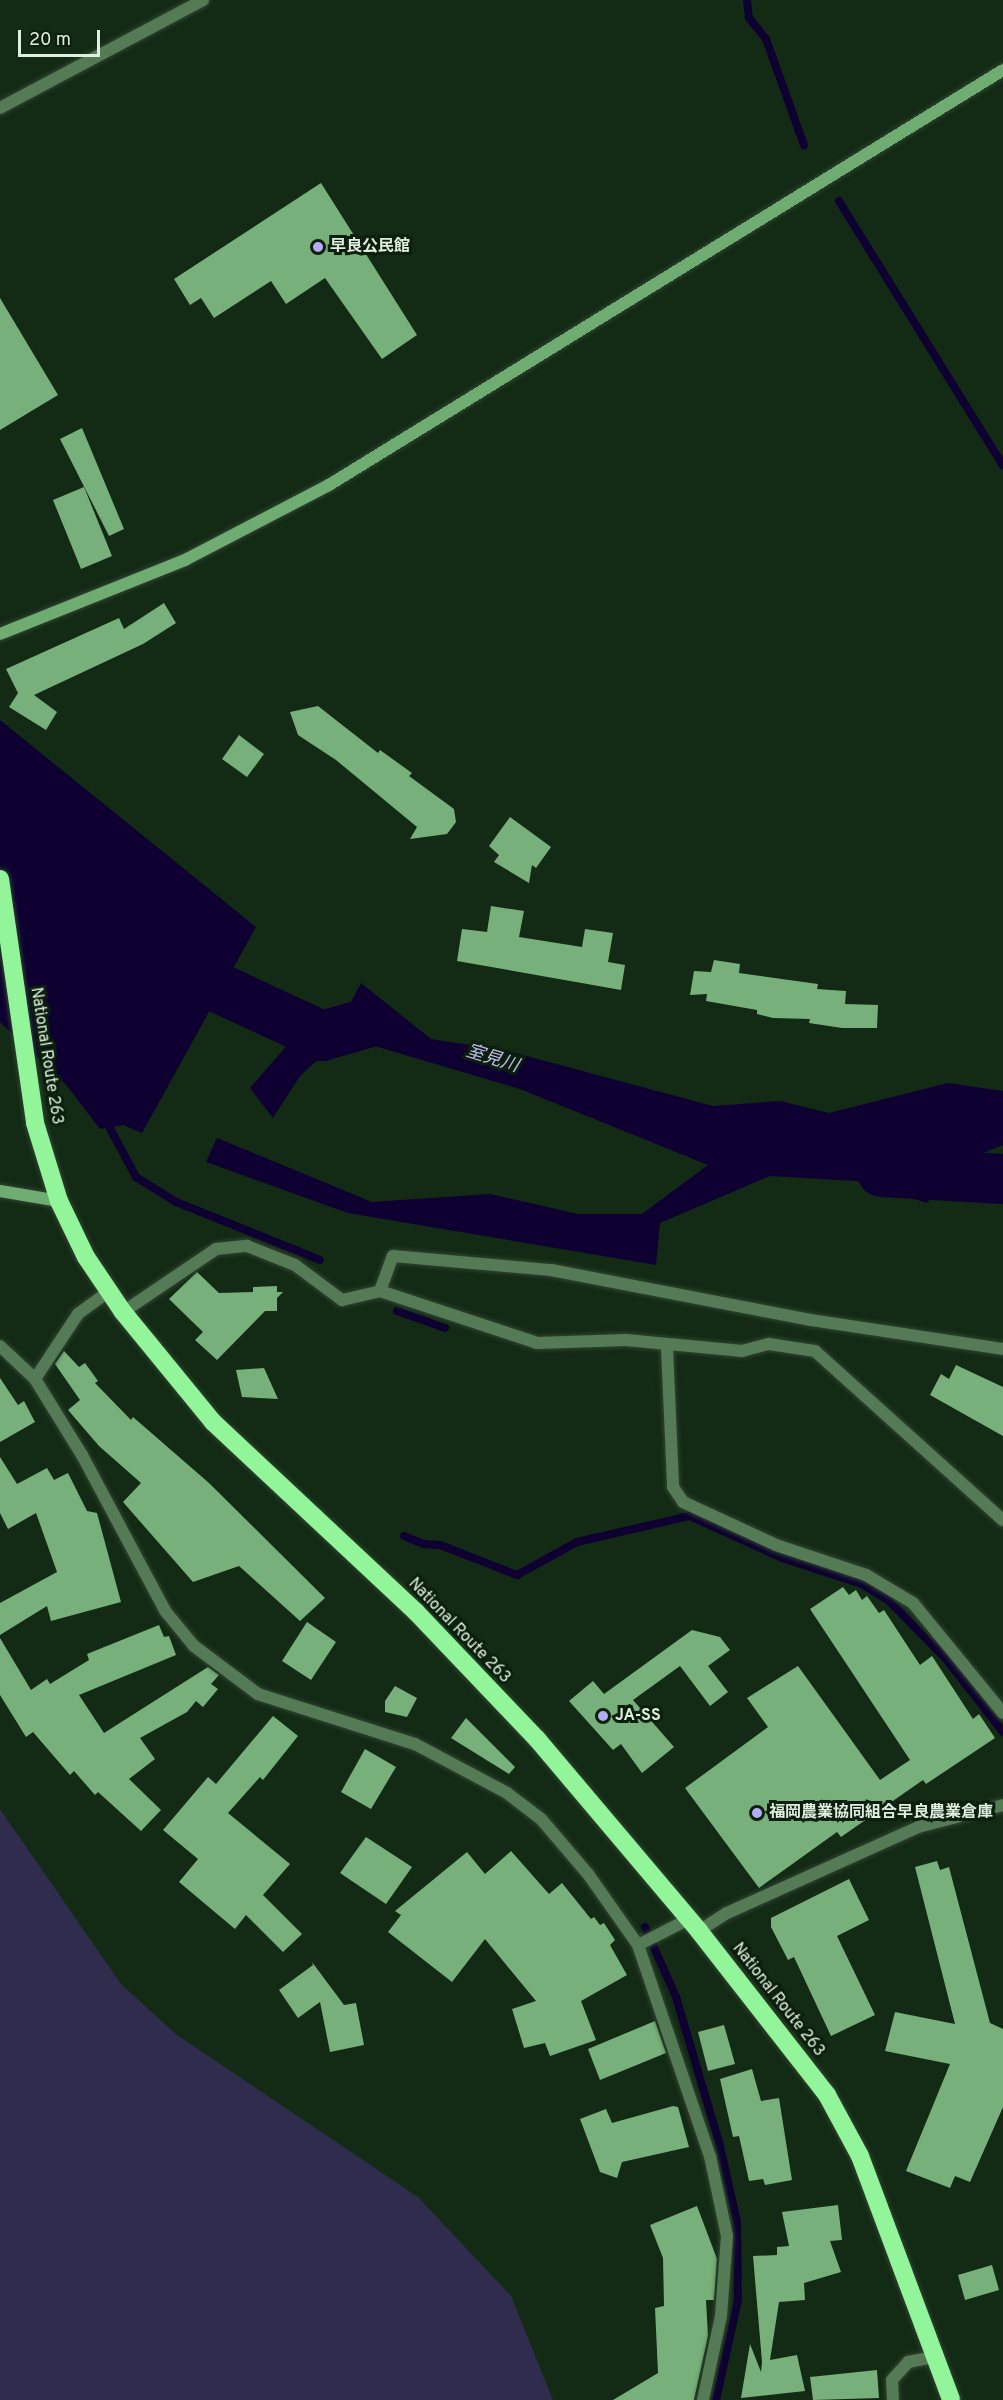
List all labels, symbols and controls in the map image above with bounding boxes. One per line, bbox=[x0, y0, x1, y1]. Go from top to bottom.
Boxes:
scale bar bbox=[21, 18, 104, 56]
text: 20 m bbox=[29, 29, 71, 52]
place label: 早良公民館 bbox=[330, 237, 410, 257]
marker: 早良公民館 bbox=[311, 240, 325, 254]
street label: National Route 263 bbox=[26, 986, 66, 1126]
water label: 室見川 bbox=[463, 1042, 521, 1078]
street label: National Route 263 bbox=[404, 1575, 514, 1687]
place label: JA-SS bbox=[615, 1706, 661, 1726]
marker: JA-SS bbox=[596, 1709, 610, 1723]
place label: 福岡農業協同組合早良農業倉庫 bbox=[769, 1803, 993, 1823]
marker: 福岡農業協同組合早良農業倉庫 bbox=[750, 1806, 764, 1820]
street label: National Route 263 bbox=[728, 1940, 828, 2060]

